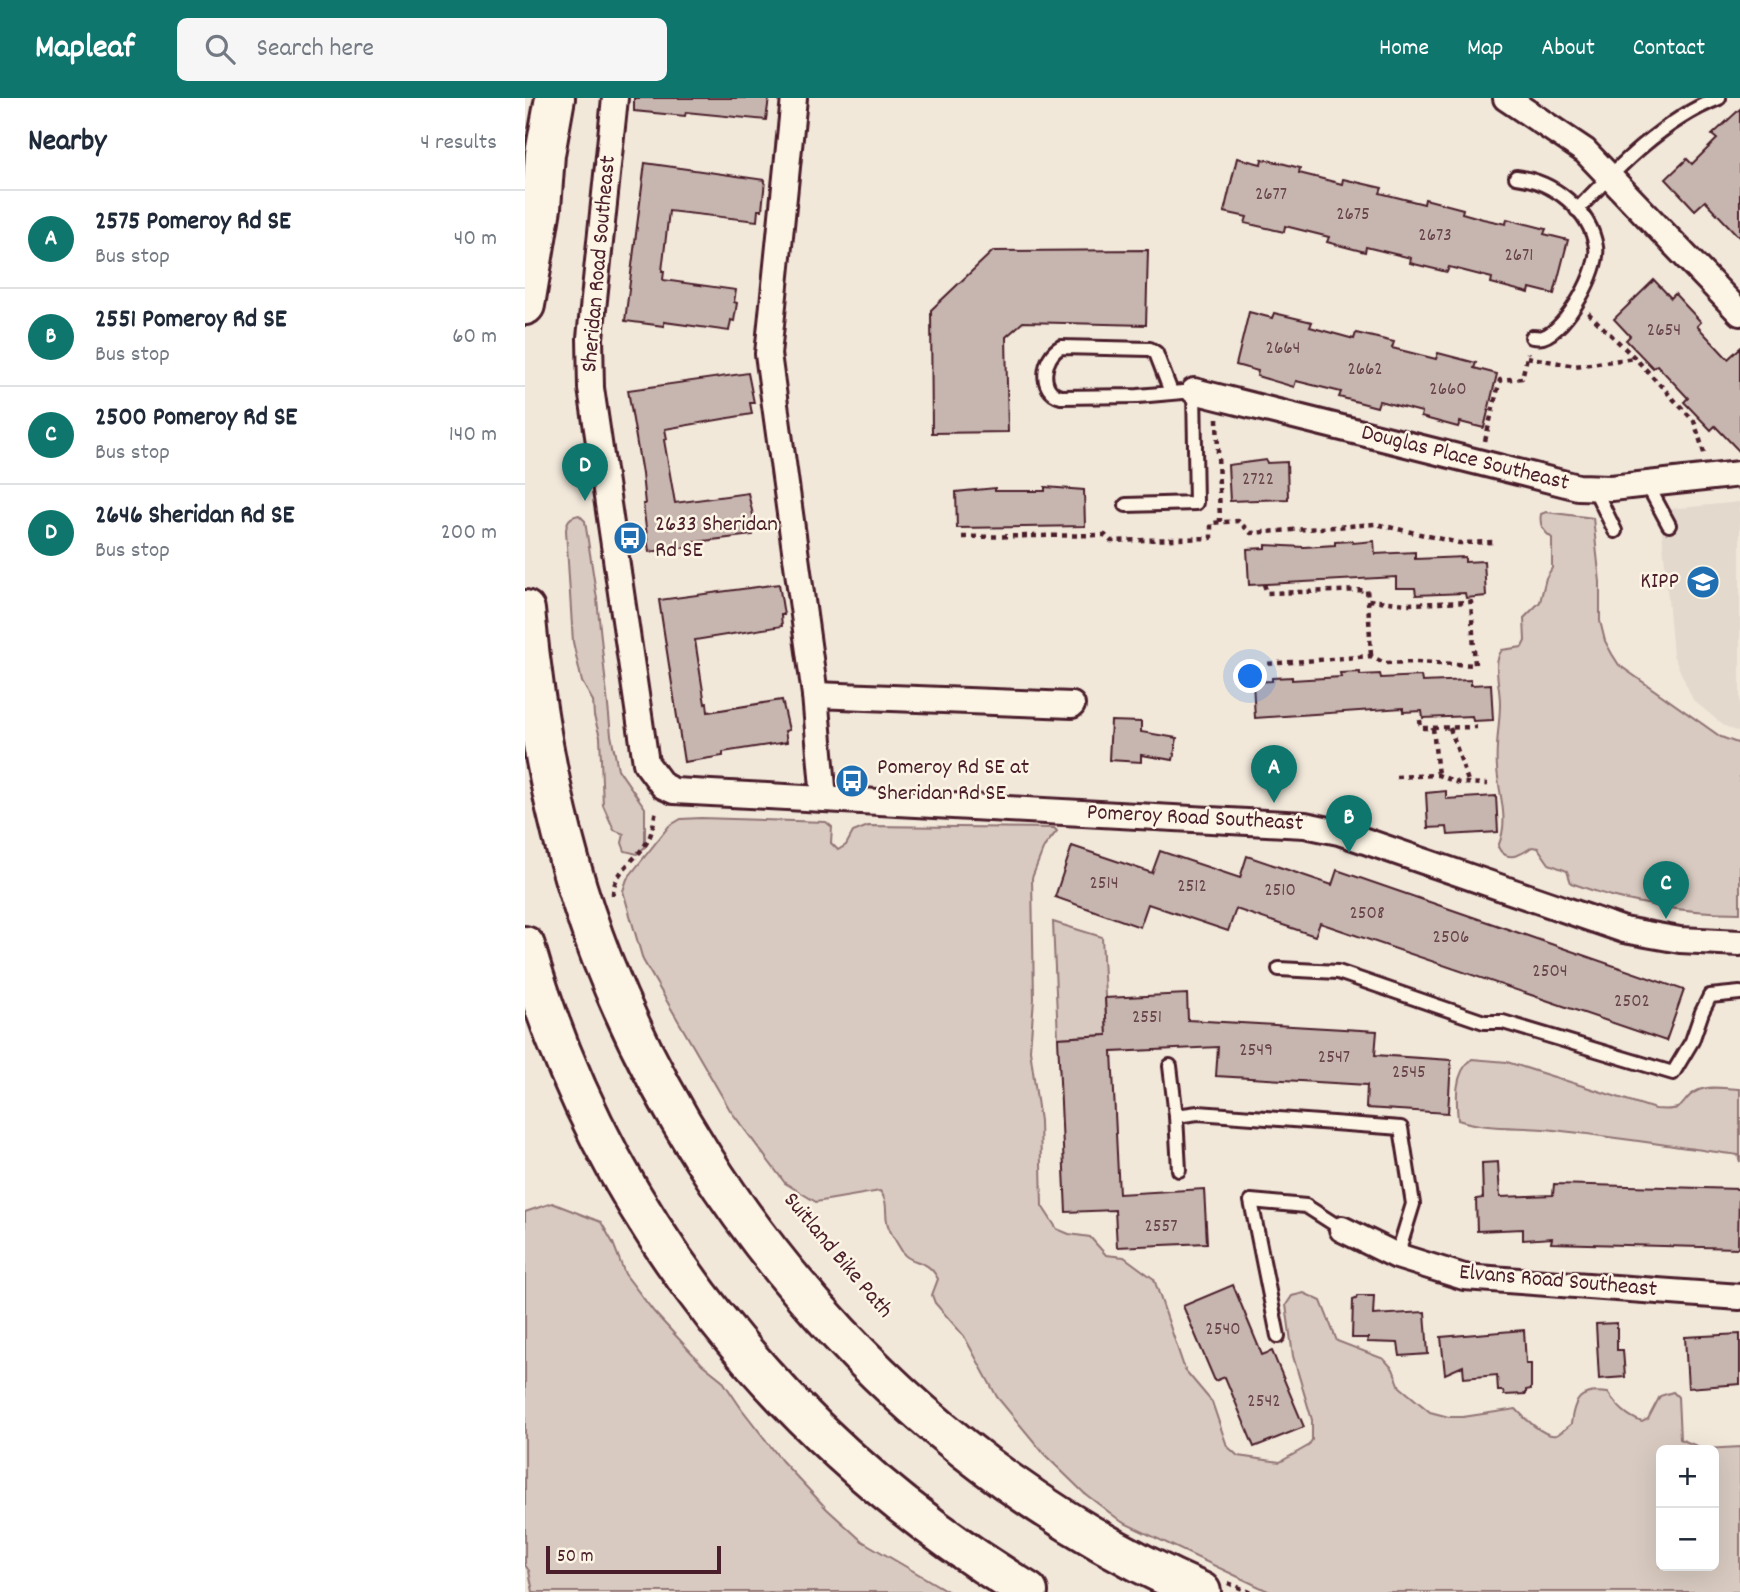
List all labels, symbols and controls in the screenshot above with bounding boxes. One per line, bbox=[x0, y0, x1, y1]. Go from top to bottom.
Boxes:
search box bbox=[177, 18, 667, 81]
text: Mapleaf bbox=[35, 26, 135, 73]
icon: search bbox=[201, 30, 239, 68]
text: Search here bbox=[257, 31, 374, 68]
text: Home bbox=[1379, 32, 1429, 66]
text: Map bbox=[1467, 32, 1503, 66]
text: About bbox=[1541, 32, 1595, 66]
text: Contact bbox=[1633, 32, 1705, 66]
text: Nearby bbox=[28, 122, 106, 165]
text: 4 results bbox=[420, 127, 497, 160]
street label: Sheridan Road Southeast bbox=[574, 154, 626, 374]
house number: 2677 bbox=[1255, 182, 1287, 209]
house number: 2675 bbox=[1336, 202, 1370, 229]
text: 2575 Pomeroy Rd SE bbox=[95, 204, 291, 241]
text: A bbox=[45, 223, 57, 256]
text: 40 m bbox=[454, 223, 497, 256]
house number: 2673 bbox=[1418, 223, 1452, 250]
text: Bus stop bbox=[95, 241, 170, 274]
house number: 2671 bbox=[1504, 243, 1534, 270]
text: 2551 Pomeroy Rd SE bbox=[95, 302, 287, 339]
house number: 2654 bbox=[1647, 318, 1681, 345]
text: B bbox=[46, 321, 56, 354]
text: 60 m bbox=[452, 321, 497, 354]
house number: 2664 bbox=[1266, 336, 1300, 363]
text: Bus stop bbox=[95, 339, 170, 372]
house number: 2662 bbox=[1347, 357, 1383, 384]
house number: 2660 bbox=[1429, 377, 1467, 404]
text: 2500 Pomeroy Rd SE bbox=[95, 400, 297, 437]
street label: Douglas Place Southeast bbox=[1358, 417, 1572, 501]
text: C bbox=[45, 419, 57, 452]
text: 140 m bbox=[449, 419, 497, 452]
text: Bus stop bbox=[95, 437, 170, 470]
pin: D bbox=[562, 443, 608, 501]
house number: 2722 bbox=[1242, 467, 1274, 494]
text: 2646 Sheridan Rd SE bbox=[95, 498, 294, 535]
place label: 2633 Sheridan Rd SE bbox=[655, 509, 778, 568]
text: D bbox=[45, 517, 57, 550]
text: 200 m bbox=[441, 517, 497, 550]
bus stop icon: 2633 Sheridan Rd SE bbox=[611, 519, 649, 557]
text: Bus stop bbox=[95, 535, 170, 568]
school or university icon: KIPP bbox=[1684, 563, 1722, 601]
place label: KIPP bbox=[1640, 566, 1679, 599]
your location bbox=[1233, 659, 1267, 693]
pin: A bbox=[1251, 745, 1297, 803]
place label: Pomeroy Rd SE at Sheridan Rd SE bbox=[877, 752, 1029, 811]
bus stop icon: Pomeroy Rd SE at Sheridan Rd SE bbox=[833, 762, 871, 800]
pin: B bbox=[1326, 795, 1372, 853]
street label: Pomeroy Road Southeast bbox=[1086, 797, 1304, 841]
pin: C bbox=[1643, 861, 1689, 919]
house number: 2514 bbox=[1089, 871, 1119, 898]
house number: 2512 bbox=[1177, 874, 1207, 901]
house number: 2510 bbox=[1264, 878, 1296, 905]
house number: 2508 bbox=[1349, 901, 1385, 928]
house number: 2506 bbox=[1433, 925, 1469, 952]
house number: 2504 bbox=[1532, 959, 1568, 986]
house number: 2502 bbox=[1614, 989, 1650, 1016]
house number: 2551 bbox=[1132, 1005, 1162, 1032]
house number: 2549 bbox=[1239, 1038, 1273, 1065]
house number: 2547 bbox=[1318, 1045, 1350, 1072]
house number: 2545 bbox=[1392, 1060, 1426, 1087]
street label: Suitland Bike Path bbox=[774, 1186, 900, 1326]
house number: 2557 bbox=[1144, 1214, 1178, 1241]
street label: Elvans Road Southeast bbox=[1458, 1257, 1658, 1307]
house number: 2540 bbox=[1205, 1317, 1241, 1344]
house number: 2542 bbox=[1247, 1389, 1281, 1416]
map controls bbox=[1656, 1445, 1719, 1571]
button: + bbox=[1656, 1445, 1719, 1508]
button: − bbox=[1656, 1508, 1719, 1571]
scale bar bbox=[546, 1543, 721, 1575]
text: 50 m bbox=[557, 1544, 594, 1571]

